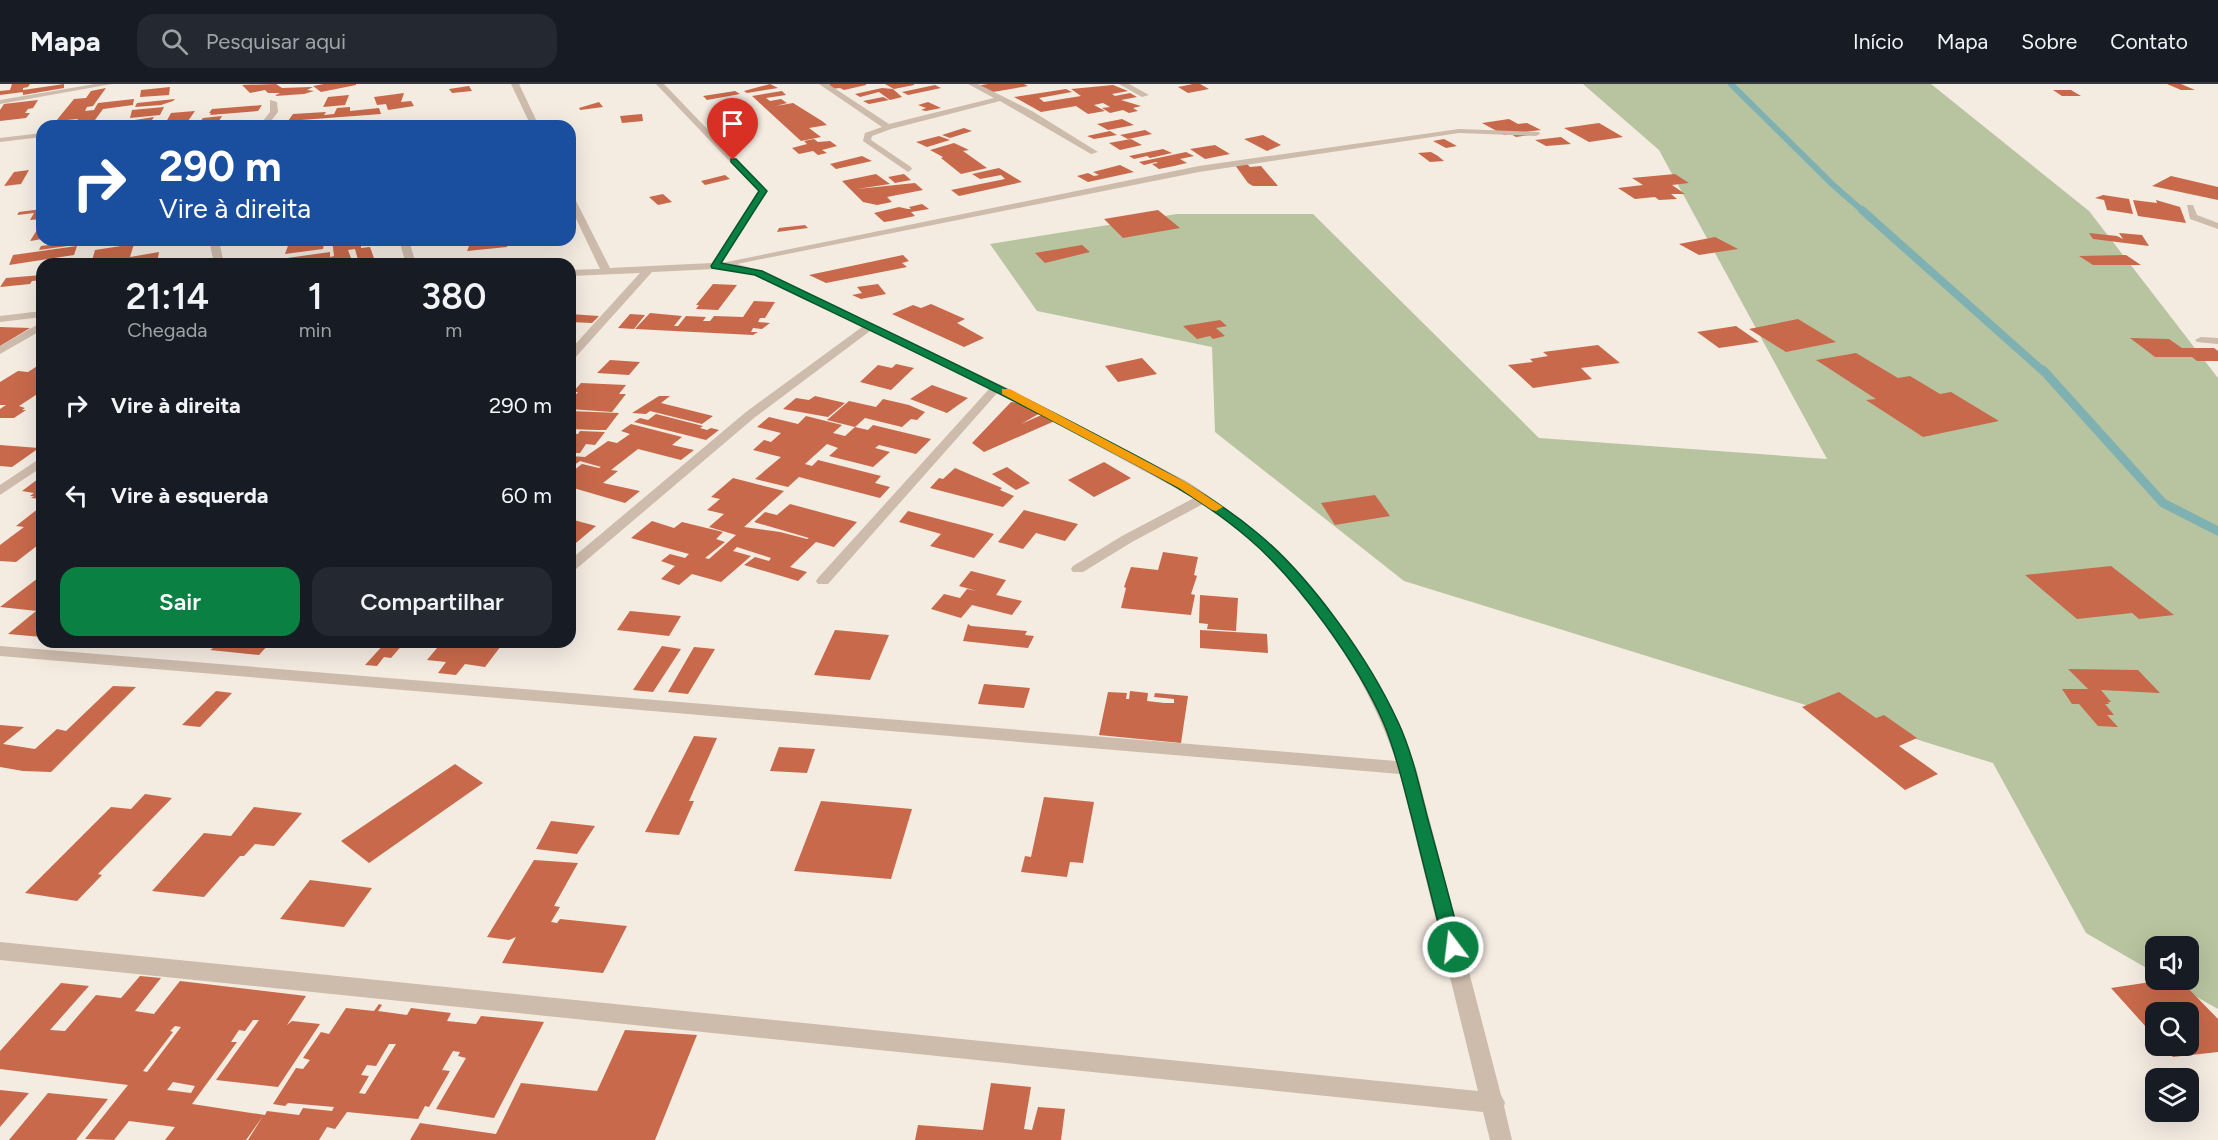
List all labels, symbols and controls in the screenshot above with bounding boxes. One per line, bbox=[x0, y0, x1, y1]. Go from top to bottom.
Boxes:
search box bbox=[137, 14, 557, 68]
text: Mapa bbox=[30, 24, 101, 58]
icon: search bbox=[158, 25, 191, 58]
text: Pesquisar aqui bbox=[206, 28, 346, 55]
text: Início bbox=[1853, 29, 1904, 54]
text: Mapa bbox=[1937, 29, 1988, 54]
text: Sobre bbox=[2021, 29, 2077, 54]
text: Contato bbox=[2110, 29, 2188, 54]
pin bbox=[707, 98, 758, 160]
icon: arrive bbox=[716, 107, 749, 140]
text: 290 m bbox=[159, 141, 282, 192]
icon: right bbox=[60, 144, 138, 222]
text: Vire à direita bbox=[159, 192, 311, 225]
text: 21:14 bbox=[126, 275, 209, 318]
text: 1 bbox=[308, 275, 323, 318]
text: 380 bbox=[421, 275, 486, 318]
text: Chegada bbox=[127, 318, 208, 342]
text: min bbox=[299, 318, 332, 342]
text: m bbox=[445, 318, 462, 342]
icon: right bbox=[60, 389, 93, 422]
text: Vire à direita bbox=[111, 392, 241, 419]
text: 290 m bbox=[489, 392, 552, 419]
icon: left bbox=[60, 479, 93, 512]
text: Vire à esquerda bbox=[111, 482, 269, 509]
text: 60 m bbox=[501, 482, 552, 509]
button: Sair bbox=[60, 567, 300, 636]
button: Compartilhar bbox=[312, 567, 552, 636]
position arrow bbox=[1421, 915, 1485, 979]
map controls bbox=[2145, 936, 2199, 1122]
button: sound bbox=[2145, 936, 2199, 990]
button: search bbox=[2145, 1002, 2199, 1056]
button: layers bbox=[2145, 1068, 2199, 1122]

